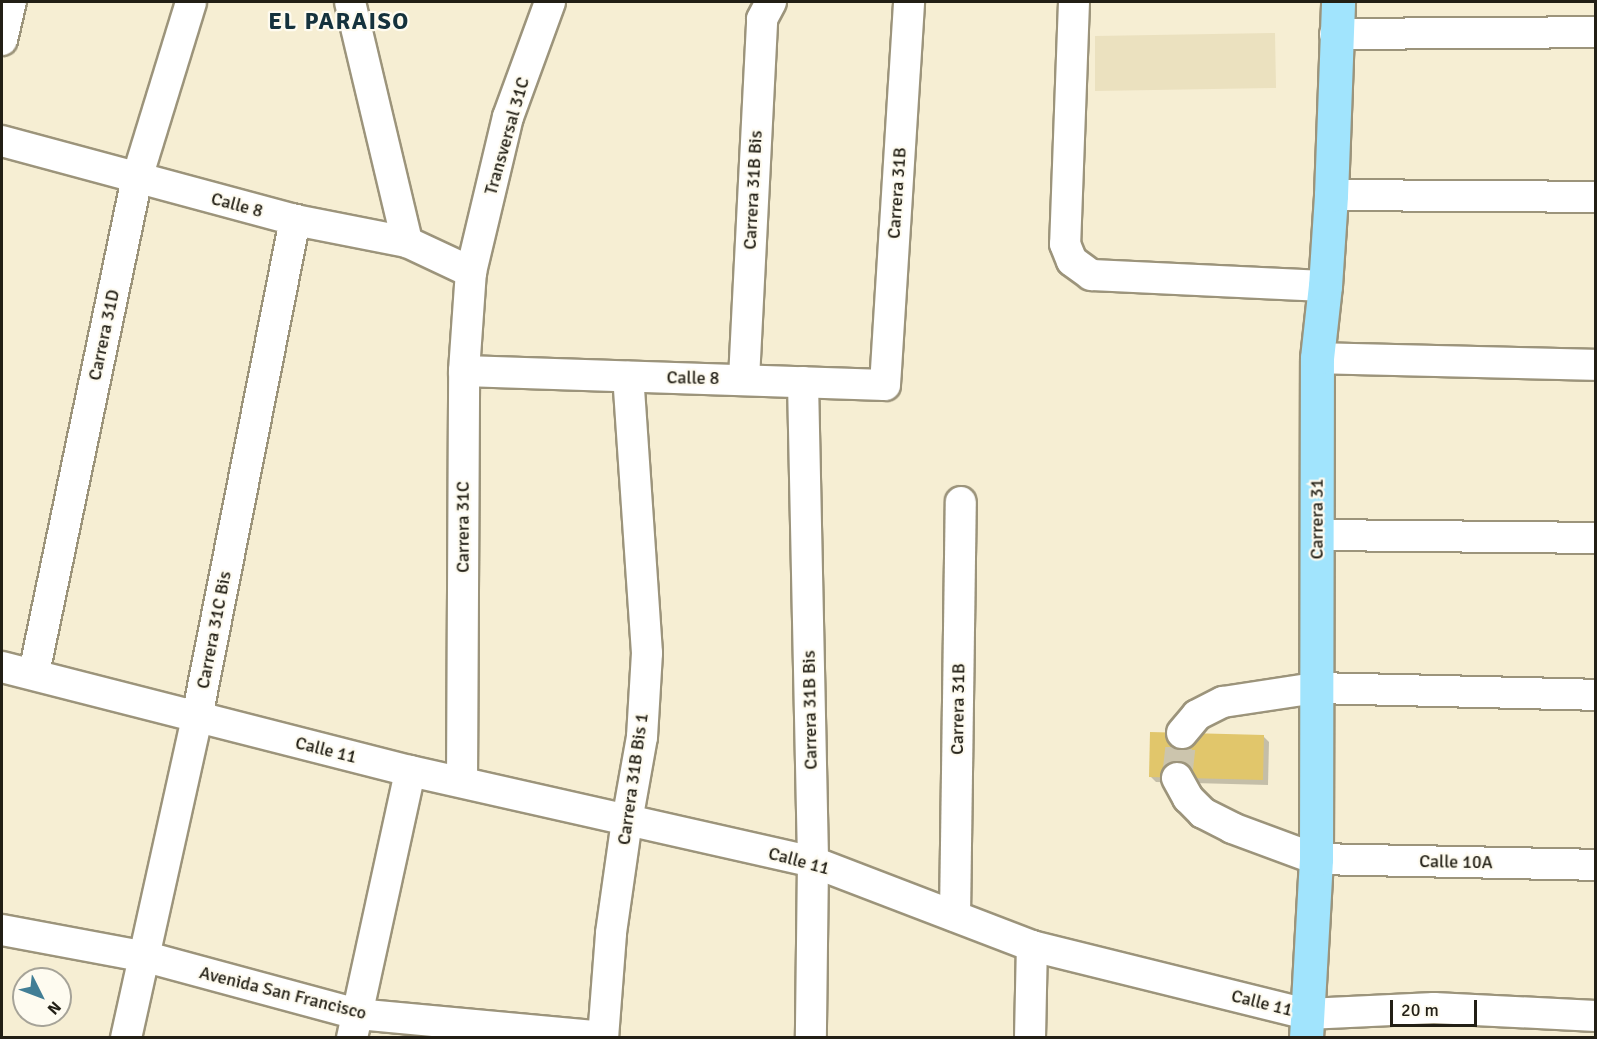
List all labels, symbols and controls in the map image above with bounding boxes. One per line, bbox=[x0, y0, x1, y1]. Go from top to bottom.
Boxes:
district label: EL PARAISO bbox=[268, 8, 410, 36]
street label: Transversal 31C bbox=[480, 75, 534, 197]
street label: Carrera 31B Bis bbox=[739, 130, 767, 250]
street label: Carrera 31B bbox=[883, 147, 911, 239]
street label: Calle 8 bbox=[209, 188, 265, 222]
street label: Carrera 31D bbox=[84, 288, 124, 382]
street label: Calle 8 bbox=[666, 367, 720, 389]
street label: Carrera 31 bbox=[1306, 479, 1328, 559]
street label: Carrera 31C bbox=[452, 481, 474, 573]
street label: Carrera 31C Bis bbox=[192, 569, 236, 691]
street label: Carrera 31B Bis bbox=[798, 650, 822, 770]
street label: Carrera 31B bbox=[946, 663, 970, 755]
street label: Carrera 31B Bis 1 bbox=[613, 712, 653, 846]
street label: Calle 11 bbox=[293, 732, 359, 768]
street label: Calle 11 bbox=[766, 842, 832, 880]
street label: Calle 10A bbox=[1419, 851, 1493, 873]
street label: Avenida San Francisco bbox=[197, 962, 369, 1024]
north arrow bbox=[12, 967, 72, 1027]
street label: Calle 11 bbox=[1229, 985, 1295, 1021]
scale bar bbox=[1393, 988, 1480, 1026]
text: N bbox=[43, 997, 65, 1019]
text: 20 m bbox=[1401, 999, 1439, 1021]

